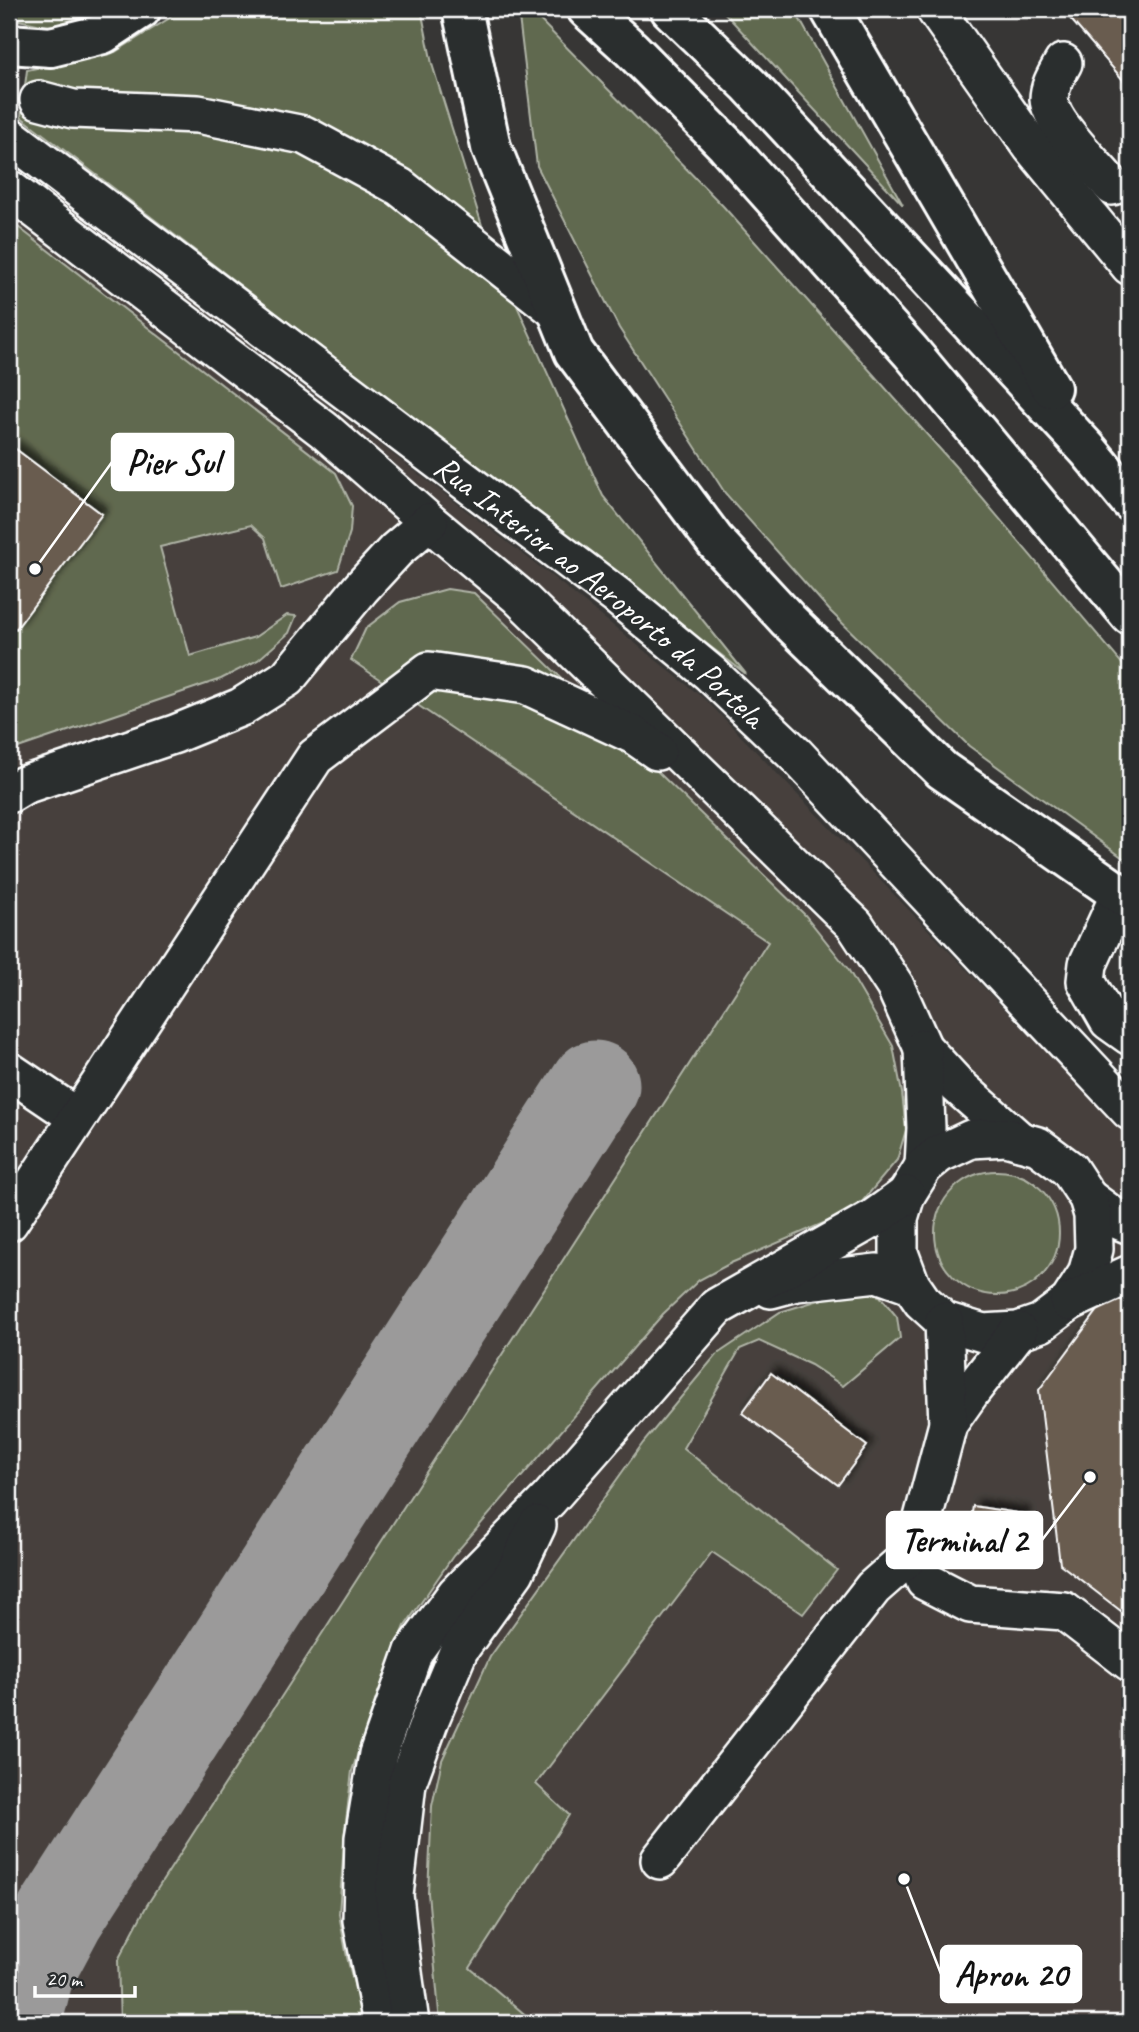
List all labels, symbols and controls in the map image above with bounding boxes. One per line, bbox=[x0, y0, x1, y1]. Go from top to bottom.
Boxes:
callout: Pier Sul bbox=[112, 434, 233, 490]
text: Pier Sul bbox=[127, 440, 226, 485]
street label: Rua Interior ao Aeroporto da Portela bbox=[426, 446, 776, 739]
callout: Terminal 2 bbox=[887, 1512, 1042, 1568]
text: Terminal 2 bbox=[901, 1518, 1031, 1563]
callout: Apron 20 bbox=[941, 1946, 1081, 2002]
text: Apron 20 bbox=[955, 1952, 1070, 1997]
scale bar bbox=[35, 1955, 135, 1999]
text: 20 m bbox=[46, 1966, 84, 1992]

